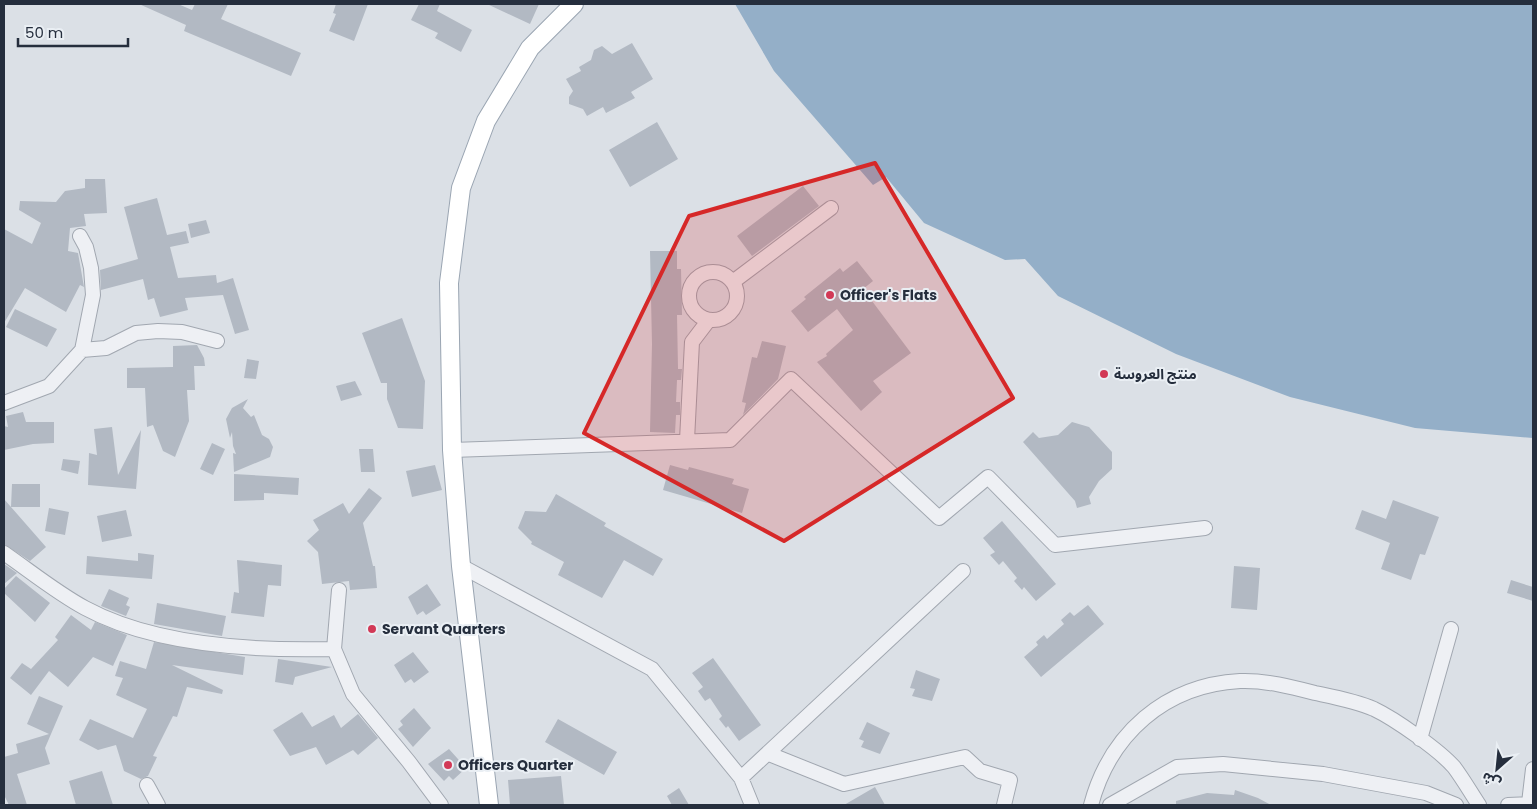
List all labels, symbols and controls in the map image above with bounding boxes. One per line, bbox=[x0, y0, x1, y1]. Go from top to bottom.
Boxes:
scale bar bbox=[18, 15, 128, 47]
text: 50 m bbox=[25, 22, 63, 43]
place label: Officer's Flats bbox=[840, 285, 937, 305]
marker: Officer's Flats bbox=[824, 289, 836, 301]
place label: منتج العروسة bbox=[1114, 364, 1197, 384]
marker: منتج العروسة bbox=[1098, 368, 1110, 380]
place label: Servant Quarters bbox=[382, 619, 506, 639]
marker: Servant Quarters bbox=[366, 623, 378, 635]
north arrow bbox=[1472, 744, 1522, 794]
place label: Officers Quarter bbox=[458, 755, 573, 775]
marker: Officers Quarter bbox=[442, 759, 454, 771]
text: ش bbox=[1478, 767, 1504, 794]

